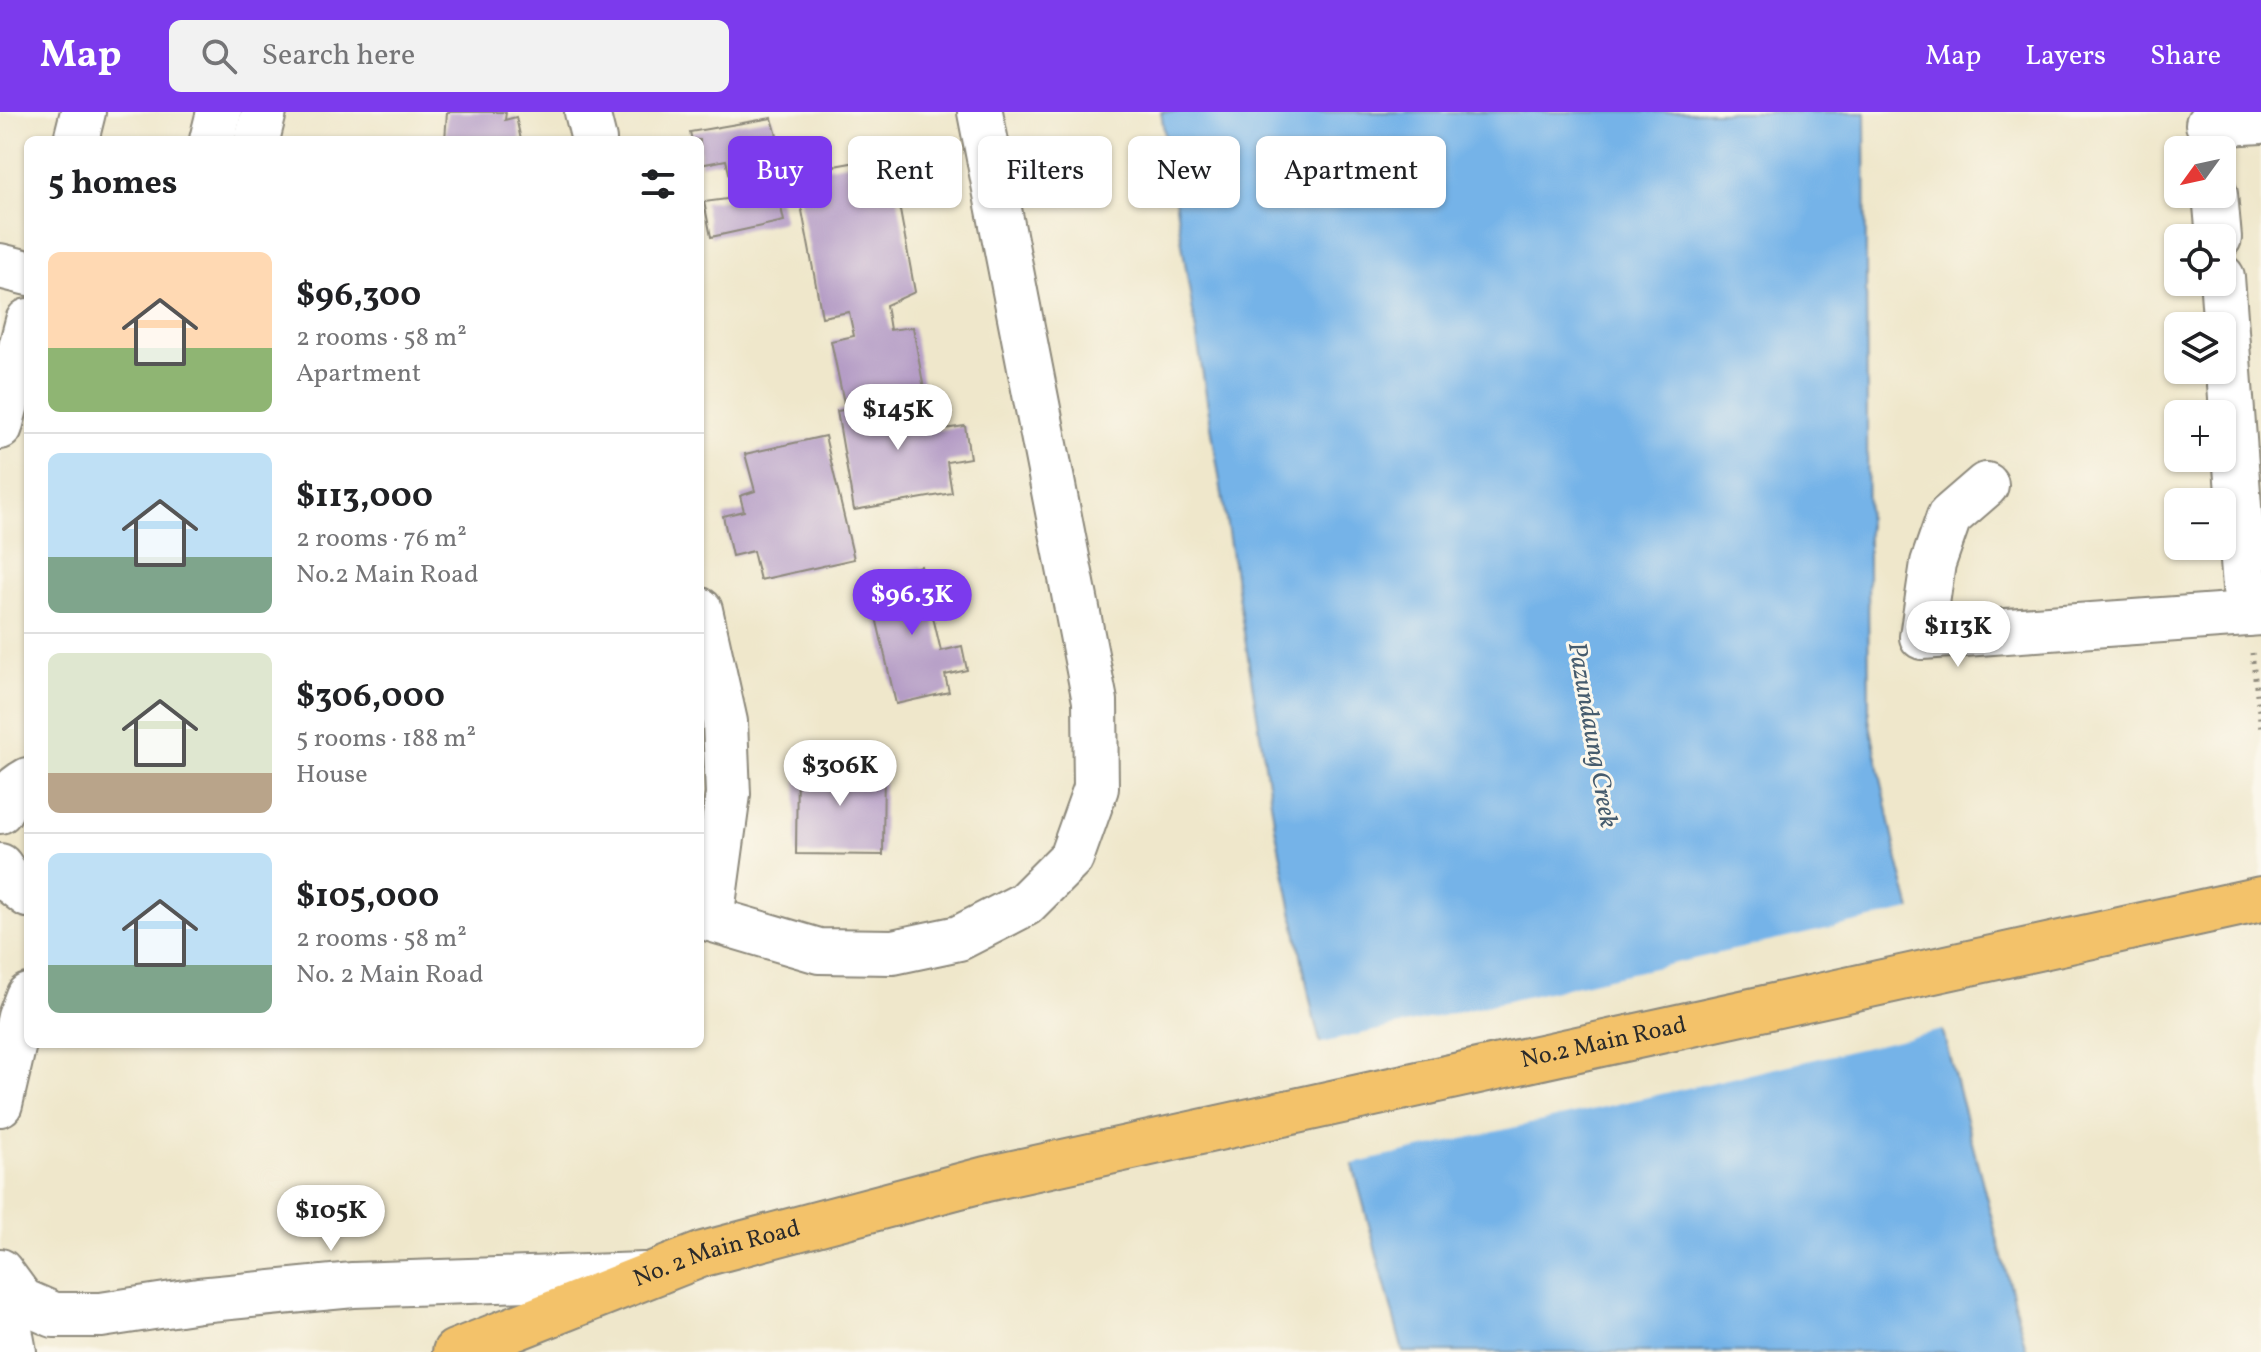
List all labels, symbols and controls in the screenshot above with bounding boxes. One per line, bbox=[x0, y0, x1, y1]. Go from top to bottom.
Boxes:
search box bbox=[169, 20, 729, 92]
text: Map bbox=[40, 30, 121, 83]
icon: search bbox=[197, 34, 241, 78]
text: Search here bbox=[261, 35, 415, 77]
text: Map bbox=[1925, 37, 1981, 76]
text: Layers bbox=[2025, 37, 2106, 76]
text: Share bbox=[2150, 37, 2221, 76]
chip: Buy bbox=[728, 136, 832, 208]
chip: Rent bbox=[848, 136, 962, 208]
chip: Filters bbox=[978, 136, 1112, 208]
chip: New bbox=[1128, 136, 1240, 208]
chip: Apartment bbox=[1256, 136, 1446, 208]
north arrow bbox=[2164, 136, 2236, 208]
map controls bbox=[2164, 136, 2236, 560]
text: 5 homes bbox=[48, 161, 178, 208]
icon: filters bbox=[636, 162, 680, 206]
button: locate bbox=[2164, 224, 2236, 296]
text: $96,300 bbox=[296, 273, 421, 320]
icon: home bbox=[112, 284, 208, 380]
button: layers bbox=[2164, 312, 2236, 384]
text: 2 rooms · 58 m² bbox=[296, 320, 467, 356]
text: Apartment bbox=[296, 356, 421, 392]
pin: $145K bbox=[842, 384, 954, 452]
text: $145K bbox=[862, 392, 934, 428]
button: + bbox=[2164, 400, 2236, 472]
text: $113,000 bbox=[296, 474, 433, 521]
icon: home bbox=[112, 485, 208, 581]
button: − bbox=[2164, 488, 2236, 560]
text: 2 rooms · 76 m² bbox=[296, 521, 467, 557]
text: No.2 Main Road bbox=[296, 557, 479, 593]
pin: $96.3K bbox=[847, 569, 977, 637]
text: $96.3K bbox=[871, 577, 953, 613]
pin: $113K bbox=[1902, 601, 2014, 669]
text: $113K bbox=[1924, 609, 1992, 645]
water label: Pazundaung Creek bbox=[1558, 639, 1626, 831]
text: $306,000 bbox=[296, 674, 445, 721]
icon: home bbox=[112, 685, 208, 781]
text: 5 rooms · 188 m² bbox=[296, 721, 476, 757]
pin: $306K bbox=[784, 740, 896, 808]
text: $306K bbox=[802, 748, 878, 784]
text: House bbox=[296, 757, 368, 793]
text: $105,000 bbox=[296, 874, 439, 921]
icon: home bbox=[112, 885, 208, 981]
text: 2 rooms · 58 m² bbox=[296, 921, 467, 957]
text: No. 2 Main Road bbox=[296, 957, 484, 993]
street label: No.2 Main Road bbox=[1518, 1009, 1690, 1078]
pin: $105K bbox=[275, 1185, 387, 1253]
text: $105K bbox=[295, 1193, 367, 1229]
street label: No. 2 Main Road bbox=[629, 1212, 804, 1297]

